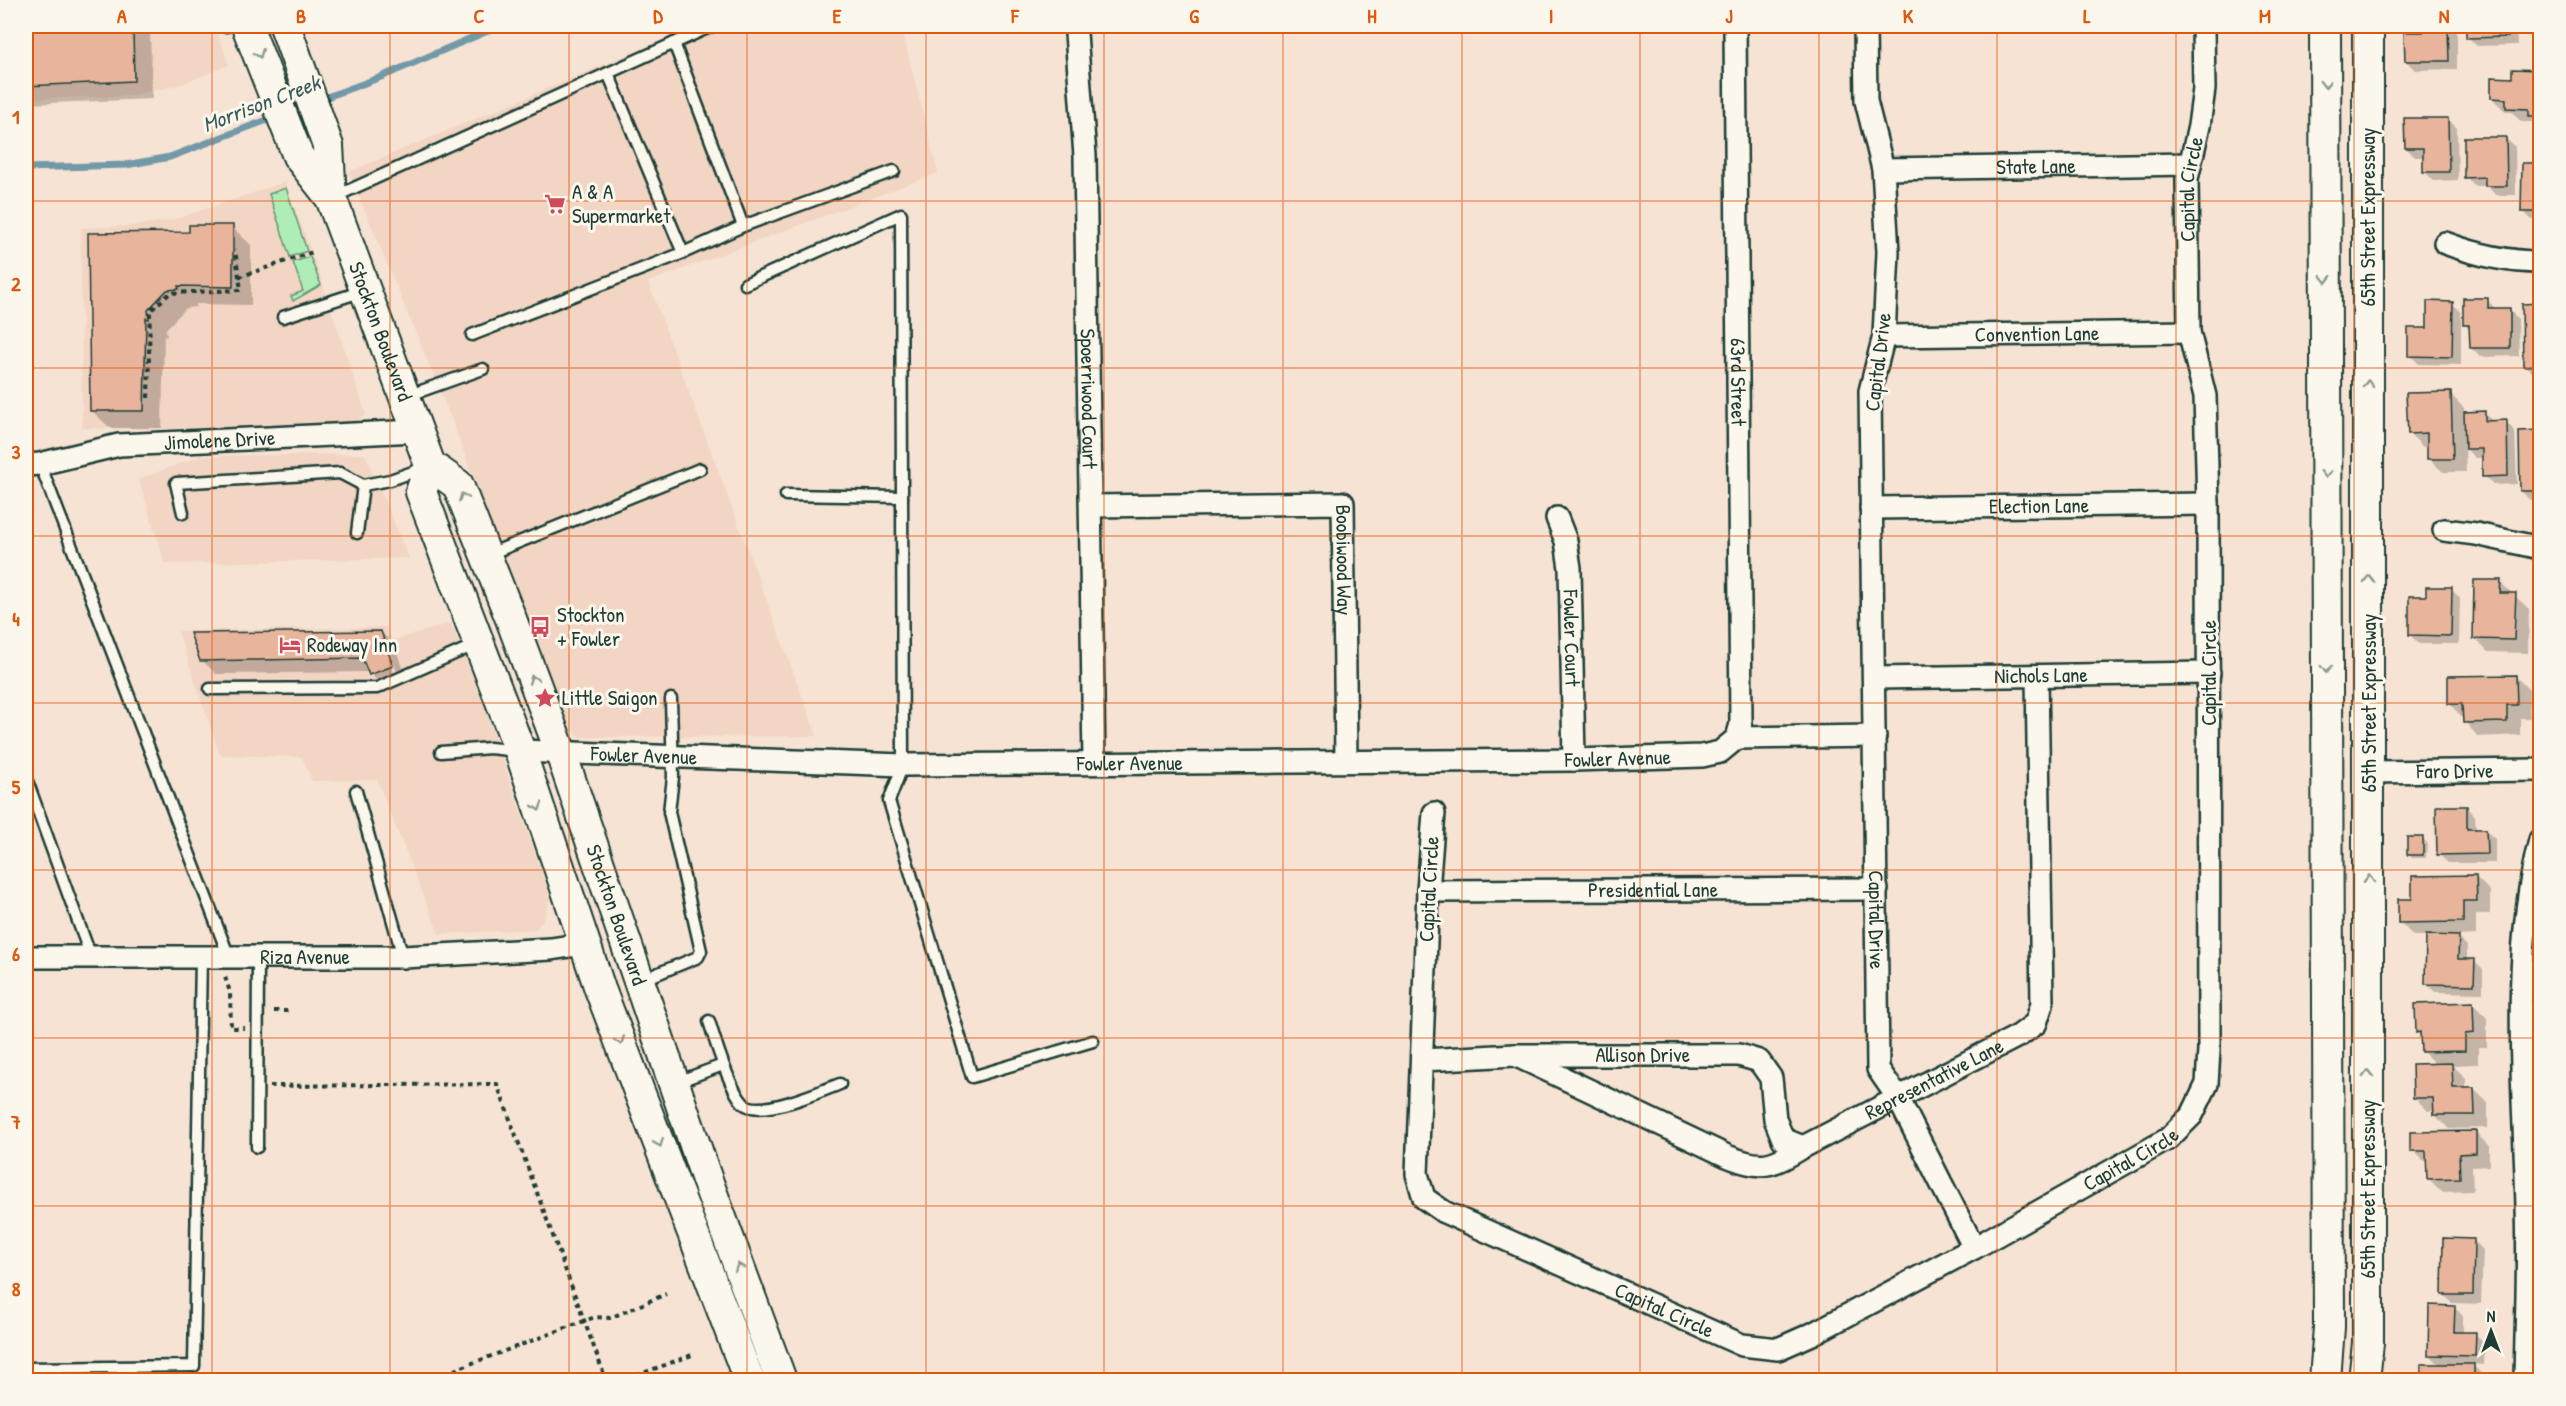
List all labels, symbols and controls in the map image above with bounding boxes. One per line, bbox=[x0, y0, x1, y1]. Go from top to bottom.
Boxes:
text: A bbox=[117, 2, 127, 29]
text: B bbox=[296, 2, 306, 29]
text: C bbox=[474, 2, 485, 29]
text: D bbox=[653, 2, 663, 29]
text: E bbox=[833, 2, 842, 29]
text: F bbox=[1010, 2, 1020, 29]
text: G bbox=[1189, 2, 1199, 29]
text: H bbox=[1367, 2, 1377, 29]
text: I bbox=[1549, 2, 1553, 29]
text: J bbox=[1725, 2, 1733, 29]
text: K bbox=[1903, 2, 1914, 29]
text: L bbox=[2083, 2, 2091, 29]
text: M bbox=[2259, 2, 2271, 29]
text: N bbox=[2439, 2, 2450, 29]
one-way arrow bbox=[251, 48, 264, 59]
water label: Morrison Creek bbox=[198, 66, 326, 139]
one-way arrow bbox=[2319, 79, 2331, 88]
text: 1 bbox=[12, 103, 20, 130]
street label: 65th Street Expressway bbox=[2353, 127, 2382, 306]
street label: Capital Circle bbox=[2172, 134, 2210, 242]
street label: State Lane bbox=[1996, 151, 2076, 181]
place label: A & A Supermarket bbox=[572, 177, 671, 230]
supermarket icon: A & A Supermarket bbox=[543, 192, 567, 216]
street label: Stockton Boulevard bbox=[342, 258, 420, 405]
text: 2 bbox=[11, 270, 21, 297]
one-way arrow bbox=[2320, 274, 2332, 283]
street label: Capital Drive bbox=[1857, 311, 1898, 413]
street label: Convention Lane bbox=[1975, 318, 2099, 349]
street label: Spoerriwood Court bbox=[1074, 329, 1105, 470]
street label: 63rd Street bbox=[1724, 338, 1753, 427]
one-way arrow bbox=[2362, 380, 2374, 389]
street label: Jimolene Drive bbox=[163, 423, 276, 457]
text: 3 bbox=[12, 438, 21, 465]
one-way arrow bbox=[2320, 469, 2332, 478]
street label: Election Lane bbox=[1989, 490, 2089, 521]
one-way arrow bbox=[458, 492, 470, 503]
street label: Boobiwood Way bbox=[1329, 504, 1359, 616]
one-way arrow bbox=[2363, 575, 2375, 584]
street label: Fowler Court bbox=[1556, 588, 1587, 687]
place label: Stockton + Fowler bbox=[557, 600, 624, 653]
text: 4 bbox=[12, 605, 20, 632]
street label: 65th Street Expressway bbox=[2354, 613, 2383, 792]
bus stop icon: Stockton + Fowler bbox=[528, 615, 552, 639]
street label: Capital Circle bbox=[2194, 620, 2223, 726]
place label: Rodeway Inn bbox=[307, 630, 397, 659]
hotel icon: Rodeway Inn bbox=[278, 633, 302, 657]
street label: Nichols Lane bbox=[1994, 660, 2088, 690]
one-way arrow bbox=[2320, 664, 2332, 673]
one-way arrow bbox=[528, 674, 540, 685]
place label: Little Saigon bbox=[562, 683, 658, 712]
place icon: Little Saigon bbox=[533, 686, 557, 710]
street label: Fowler Avenue bbox=[589, 739, 698, 771]
street label: Fowler Avenue bbox=[1563, 742, 1671, 774]
street label: Fowler Avenue bbox=[1076, 748, 1183, 778]
street label: Faro Drive bbox=[2415, 756, 2494, 785]
text: 5 bbox=[12, 773, 21, 800]
one-way arrow bbox=[531, 801, 543, 812]
street label: Capital Circle bbox=[1411, 835, 1446, 943]
street label: Stockton Boulevard bbox=[579, 841, 654, 989]
street label: Capital Drive bbox=[1862, 870, 1892, 969]
street label: Presidential Lane bbox=[1588, 875, 1718, 904]
one-way arrow bbox=[2363, 875, 2375, 884]
text: 6 bbox=[12, 940, 20, 967]
street label: Riza Avenue bbox=[260, 942, 350, 971]
street label: Representative Lane bbox=[1860, 1031, 2008, 1127]
one-way arrow bbox=[612, 1036, 625, 1046]
street label: Allison Drive bbox=[1596, 1040, 1690, 1069]
one-way arrow bbox=[2362, 1070, 2374, 1079]
street label: 65th Street Expressway bbox=[2353, 1099, 2382, 1278]
text: 7 bbox=[10, 1108, 21, 1135]
street label: Capital Circle bbox=[2077, 1121, 2185, 1198]
one-way arrow bbox=[652, 1137, 664, 1148]
one-way arrow bbox=[733, 1262, 746, 1273]
text: 8 bbox=[12, 1275, 21, 1302]
street label: Capital Circle bbox=[1610, 1275, 1719, 1345]
north arrow bbox=[2461, 1301, 2521, 1361]
text: N bbox=[2487, 1305, 2496, 1327]

